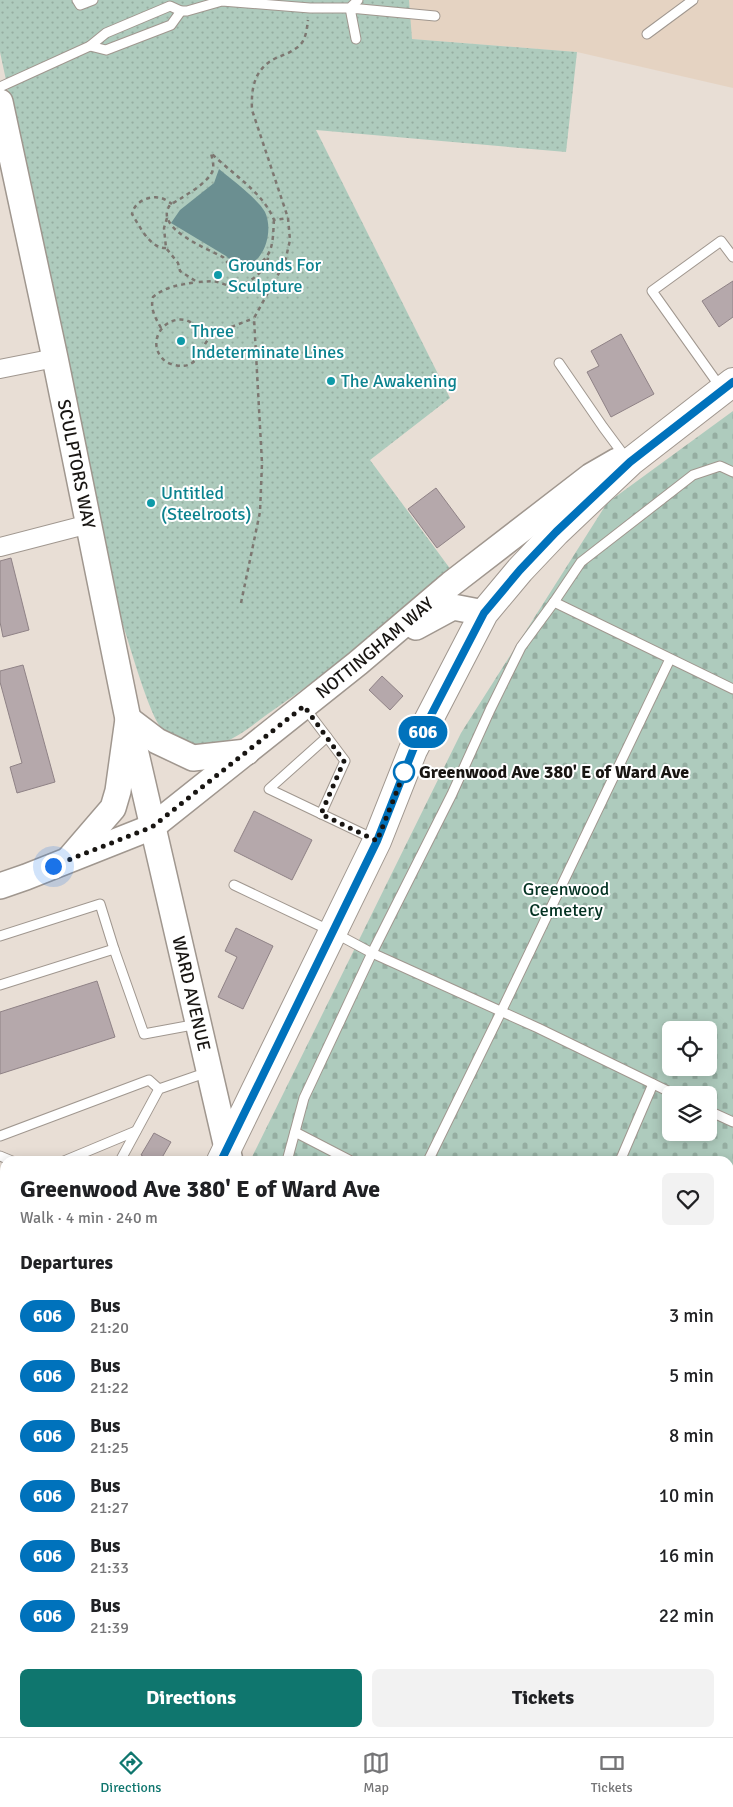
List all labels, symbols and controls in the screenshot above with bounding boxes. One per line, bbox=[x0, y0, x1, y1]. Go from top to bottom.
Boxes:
place label: Grounds For Sculpture bbox=[228, 254, 321, 297]
marker: Grounds For Sculpture bbox=[212, 269, 224, 281]
place label: Three Indeterminate Lines bbox=[191, 320, 344, 363]
marker: Three Indeterminate Lines bbox=[175, 335, 187, 347]
place label: The Awakening bbox=[341, 370, 457, 392]
marker: The Awakening bbox=[325, 375, 337, 387]
street label: SCULPTORS WAY bbox=[53, 398, 100, 531]
place label: Untitled (Steelroots) bbox=[161, 482, 251, 525]
marker: Untitled (Steelroots) bbox=[145, 497, 157, 509]
street label: NOTTINGHAM WAY bbox=[311, 593, 438, 703]
line badge: 606 bbox=[394, 716, 452, 748]
text: 606 bbox=[408, 721, 438, 743]
marker: Greenwood Ave 380' E of Ward Ave bbox=[393, 761, 415, 783]
place label: Greenwood Ave 380' E of Ward Ave bbox=[419, 761, 689, 783]
your location bbox=[41, 854, 66, 879]
park label: Greenwood Cemetery bbox=[523, 878, 609, 921]
street label: WARD AVENUE bbox=[167, 934, 215, 1053]
map controls bbox=[662, 1021, 717, 1141]
button: locate bbox=[662, 1021, 717, 1076]
button: layers bbox=[662, 1086, 717, 1141]
button: heart bbox=[662, 1173, 714, 1225]
text: Greenwood Ave 380' E of Ward Ave bbox=[20, 1174, 380, 1204]
text: Walk · 4 min · 240 m bbox=[20, 1208, 158, 1228]
text: Departures bbox=[20, 1251, 113, 1275]
text: Bus bbox=[90, 1294, 121, 1318]
text: 3 min bbox=[669, 1304, 714, 1328]
text: 606 bbox=[33, 1305, 62, 1327]
text: 21:20 bbox=[90, 1318, 129, 1338]
text: Bus bbox=[90, 1354, 121, 1378]
text: 5 min bbox=[669, 1364, 714, 1388]
text: 606 bbox=[33, 1365, 62, 1387]
text: 21:22 bbox=[90, 1378, 129, 1398]
text: Bus bbox=[90, 1414, 121, 1438]
text: 8 min bbox=[669, 1424, 714, 1448]
text: 606 bbox=[33, 1425, 62, 1447]
text: 21:25 bbox=[90, 1438, 129, 1458]
text: Bus bbox=[90, 1474, 121, 1498]
text: 10 min bbox=[659, 1484, 714, 1508]
text: 606 bbox=[33, 1485, 62, 1507]
text: 21:27 bbox=[90, 1498, 129, 1518]
text: Bus bbox=[90, 1534, 121, 1558]
text: 16 min bbox=[659, 1544, 714, 1568]
text: 606 bbox=[33, 1545, 62, 1567]
text: 21:33 bbox=[90, 1558, 129, 1578]
text: Bus bbox=[90, 1594, 121, 1618]
text: 22 min bbox=[659, 1604, 714, 1628]
text: 606 bbox=[33, 1605, 62, 1627]
text: 21:39 bbox=[90, 1618, 129, 1638]
button: Directions bbox=[20, 1669, 362, 1727]
button: Tickets bbox=[372, 1669, 714, 1727]
tab: Directions bbox=[100, 1749, 162, 1796]
tab: Map bbox=[362, 1749, 390, 1796]
tab: Tickets bbox=[591, 1749, 633, 1796]

